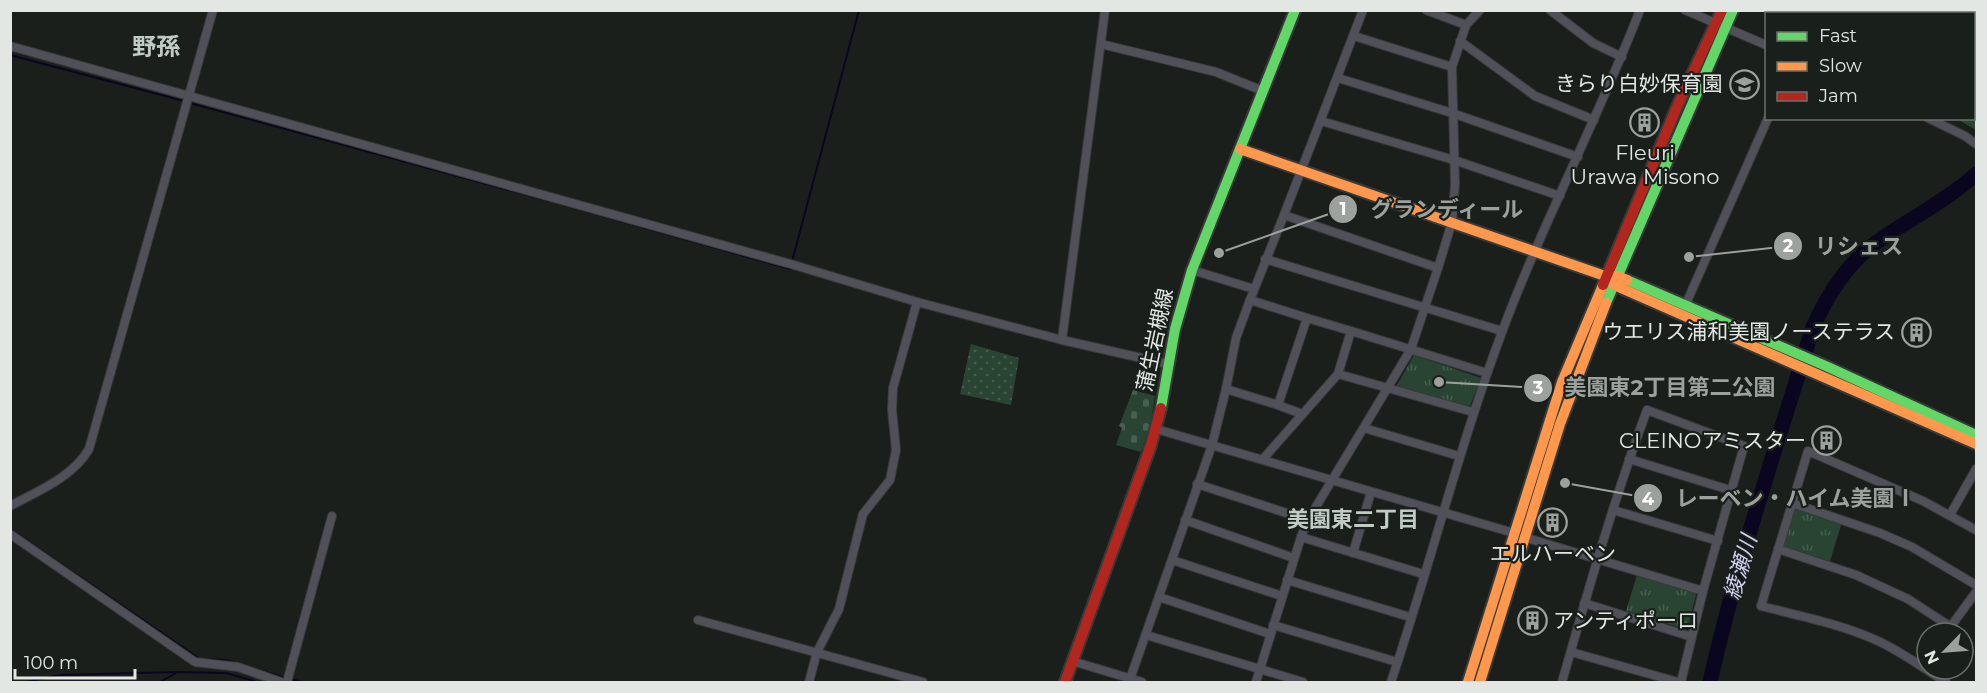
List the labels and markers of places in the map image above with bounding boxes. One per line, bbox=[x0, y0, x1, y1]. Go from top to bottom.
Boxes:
school or university icon: きらり白妙保育園 bbox=[1728, 68, 1760, 100]
place label: きらり白妙保育園 bbox=[1555, 71, 1723, 96]
building icon: Fleuri Urawa Misono bbox=[1629, 106, 1661, 138]
place label: Fleuri Urawa Misono bbox=[1571, 140, 1719, 189]
callout: グランディール bbox=[1328, 189, 1536, 229]
callout: リシェス bbox=[1773, 226, 1915, 266]
building icon: ウエリス浦和美園ノーステラス bbox=[1900, 316, 1932, 348]
place label: ウエリス浦和美園ノーステラス bbox=[1602, 319, 1895, 344]
callout: 美園東2丁目第二公園 bbox=[1523, 368, 1788, 408]
building icon: CLEINOアミスター bbox=[1811, 425, 1843, 457]
place label: CLEINOアミスター bbox=[1619, 428, 1806, 453]
callout: レーベン・ハイム美園Ⅰ bbox=[1633, 478, 1929, 518]
building icon: エルハーベン bbox=[1537, 507, 1569, 539]
place label: エルハーベン bbox=[1490, 541, 1616, 566]
building icon: アンティポーロ bbox=[1516, 605, 1548, 637]
place label: アンティポーロ bbox=[1553, 608, 1698, 633]

